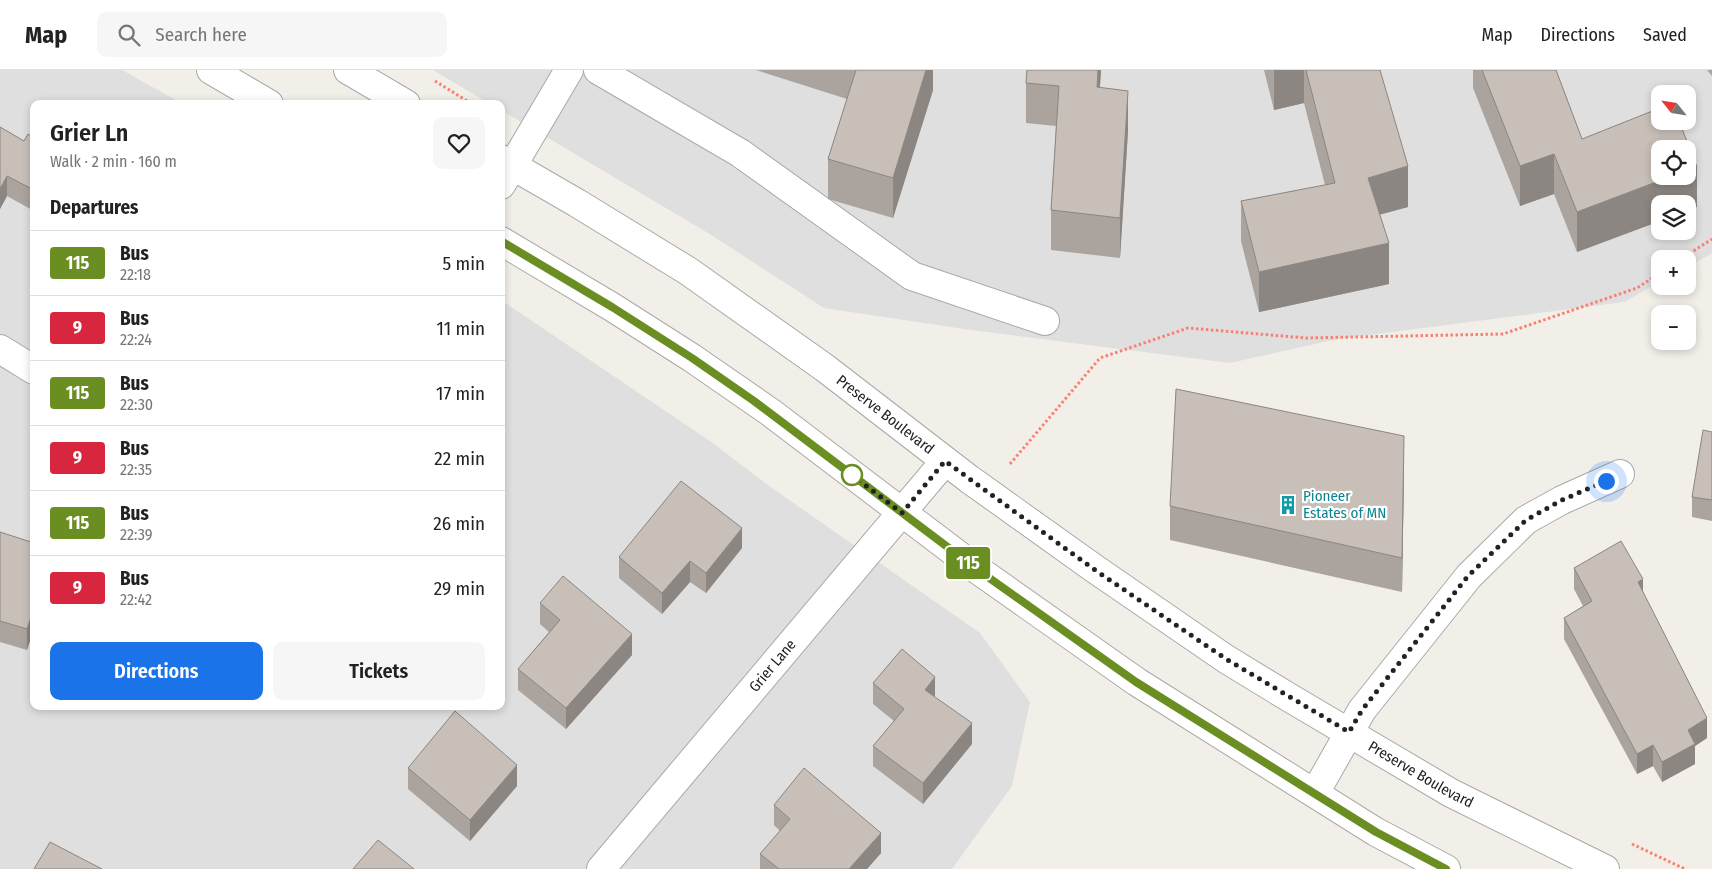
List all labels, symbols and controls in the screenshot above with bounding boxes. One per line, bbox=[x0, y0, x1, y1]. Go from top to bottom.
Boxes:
search box bbox=[97, 12, 447, 57]
text: Map bbox=[25, 21, 67, 49]
icon: search bbox=[115, 21, 143, 49]
text: Search here bbox=[155, 23, 247, 46]
text: Map bbox=[1481, 24, 1513, 46]
text: Directions bbox=[1541, 24, 1615, 46]
text: Saved bbox=[1643, 24, 1687, 46]
north arrow bbox=[1651, 85, 1696, 130]
map controls bbox=[1651, 85, 1696, 350]
button: heart bbox=[433, 117, 485, 169]
text: Grier Ln bbox=[50, 119, 128, 147]
button: locate bbox=[1651, 140, 1696, 185]
text: Walk · 2 min · 160 m bbox=[50, 152, 177, 171]
button: layers bbox=[1651, 195, 1696, 240]
text: Departures bbox=[50, 196, 138, 219]
text: Bus bbox=[120, 242, 149, 265]
button: + bbox=[1651, 250, 1696, 295]
text: 115 bbox=[66, 252, 89, 274]
text: 5 min bbox=[442, 252, 485, 275]
text: 22:18 bbox=[120, 265, 151, 284]
button: − bbox=[1651, 305, 1696, 350]
text: Bus bbox=[120, 307, 149, 330]
text: 9 bbox=[73, 317, 82, 339]
text: 11 min bbox=[437, 317, 485, 340]
text: 22:24 bbox=[120, 330, 152, 349]
street label: Preserve Boulevard bbox=[833, 371, 938, 458]
text: Bus bbox=[120, 372, 149, 395]
text: 115 bbox=[66, 382, 89, 404]
text: 17 min bbox=[436, 382, 485, 405]
text: 22:30 bbox=[120, 395, 153, 414]
text: Bus bbox=[120, 437, 149, 460]
text: 9 bbox=[73, 447, 82, 469]
text: 22 min bbox=[434, 447, 485, 470]
text: 22:35 bbox=[120, 460, 152, 479]
unlabelled marker bbox=[841, 464, 863, 486]
your location bbox=[1594, 469, 1619, 494]
place label: Pioneer Estates of MN bbox=[1303, 487, 1386, 522]
building icon: Pioneer Estates of MN bbox=[1277, 494, 1299, 516]
text: Bus bbox=[120, 502, 149, 525]
text: 115 bbox=[66, 512, 89, 534]
text: 26 min bbox=[433, 512, 485, 535]
text: 22:39 bbox=[120, 525, 152, 544]
line badge: 115 bbox=[939, 547, 997, 579]
text: 115 bbox=[956, 552, 980, 574]
text: Bus bbox=[120, 567, 149, 590]
text: 9 bbox=[73, 577, 82, 599]
text: 29 min bbox=[434, 577, 485, 600]
text: 22:42 bbox=[120, 590, 152, 609]
street label: Grier Lane bbox=[745, 636, 800, 696]
button: Directions bbox=[50, 642, 263, 700]
button: Tickets bbox=[273, 642, 485, 700]
street label: Preserve Boulevard bbox=[1365, 737, 1476, 812]

